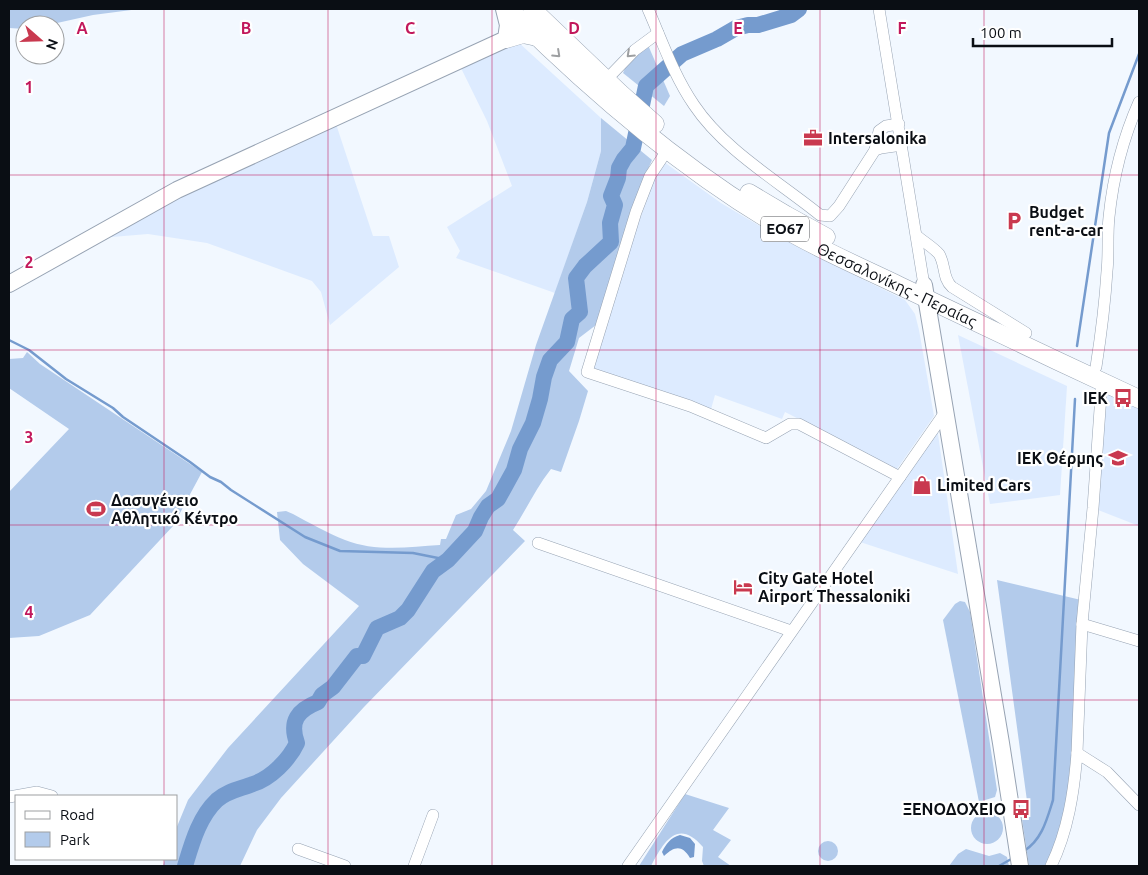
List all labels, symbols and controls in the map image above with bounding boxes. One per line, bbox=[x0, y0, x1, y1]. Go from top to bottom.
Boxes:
north arrow bbox=[15, 15, 65, 65]
scale bar bbox=[973, 15, 1112, 47]
text: A bbox=[76, 19, 88, 37]
text: B bbox=[241, 19, 251, 37]
text: C bbox=[405, 19, 415, 37]
text: D bbox=[568, 19, 580, 37]
text: E bbox=[733, 19, 743, 37]
text: F bbox=[898, 19, 907, 37]
text: 100 m bbox=[980, 24, 1022, 41]
text: N bbox=[43, 37, 62, 52]
one-way arrow bbox=[551, 48, 560, 57]
one-way arrow bbox=[627, 48, 636, 57]
text: 1 bbox=[24, 78, 34, 96]
office icon: Intersalonika bbox=[802, 127, 824, 149]
place label: Intersalonika bbox=[828, 129, 927, 147]
place label: Budget rent-a-car bbox=[1029, 203, 1103, 239]
parking icon: Budget rent-a-car bbox=[1003, 210, 1025, 232]
road number: ΕΟ67 bbox=[761, 216, 809, 242]
street label: Θεσσαλονίκης - Περαίας bbox=[814, 239, 980, 331]
text: 2 bbox=[24, 253, 34, 271]
bus stop icon: ΙΕΚ bbox=[1112, 387, 1134, 409]
place label: ΙΕΚ bbox=[1083, 389, 1108, 407]
text: 3 bbox=[24, 428, 34, 446]
school or university icon: ΙΕΚ Θέρμης bbox=[1107, 447, 1129, 469]
place label: ΙΕΚ Θέρμης bbox=[1017, 449, 1103, 468]
shop icon: Limited Cars bbox=[911, 474, 933, 496]
place label: Limited Cars bbox=[937, 476, 1031, 494]
place label: Δασυγένειο Αθλητικό Κέντρο bbox=[111, 491, 238, 527]
sports icon: Δασυγένειο Αθλητικό Κέντρο bbox=[85, 498, 107, 520]
place label: City Gate Hotel Airport Thessaloniki bbox=[758, 569, 910, 605]
hotel icon: City Gate Hotel Airport Thessaloniki bbox=[732, 576, 754, 598]
text: 4 bbox=[24, 603, 34, 621]
legend bbox=[15, 795, 178, 860]
bus stop icon: ΞΕΝΟΔΟΧΕΙΟ bbox=[1010, 798, 1032, 820]
place label: ΞΕΝΟΔΟΧΕΙΟ bbox=[903, 800, 1006, 818]
text: Road bbox=[60, 806, 95, 823]
text: Park bbox=[60, 831, 90, 848]

